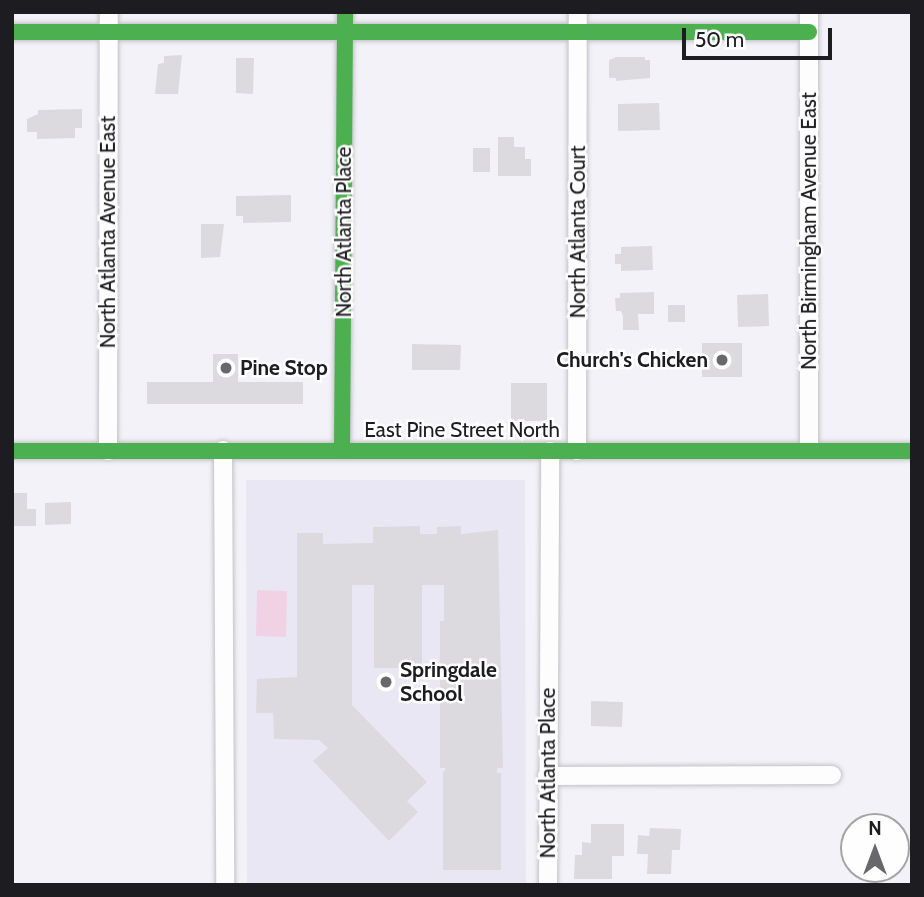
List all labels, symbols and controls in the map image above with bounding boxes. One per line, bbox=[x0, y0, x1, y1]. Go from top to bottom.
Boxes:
scale bar bbox=[686, 14, 836, 58]
text: 50 m bbox=[695, 27, 744, 52]
street label: North Birmingham Avenue East bbox=[796, 92, 822, 370]
street label: North Atlanta Avenue East bbox=[95, 116, 121, 348]
street label: North Atlanta Court bbox=[565, 146, 591, 318]
street label: North Atlanta Place bbox=[331, 147, 357, 317]
place label: Church's Chicken bbox=[556, 347, 708, 373]
marker: Church's Chicken bbox=[714, 352, 730, 368]
place label: Pine Stop bbox=[240, 355, 328, 381]
marker: Pine Stop bbox=[218, 360, 234, 376]
street label: East Pine Street North bbox=[364, 417, 560, 443]
place label: Springdale School bbox=[400, 657, 497, 707]
marker: Springdale School bbox=[378, 674, 394, 690]
street label: North Atlanta Place bbox=[535, 688, 561, 858]
north arrow bbox=[840, 813, 910, 883]
text: N bbox=[868, 817, 882, 840]

